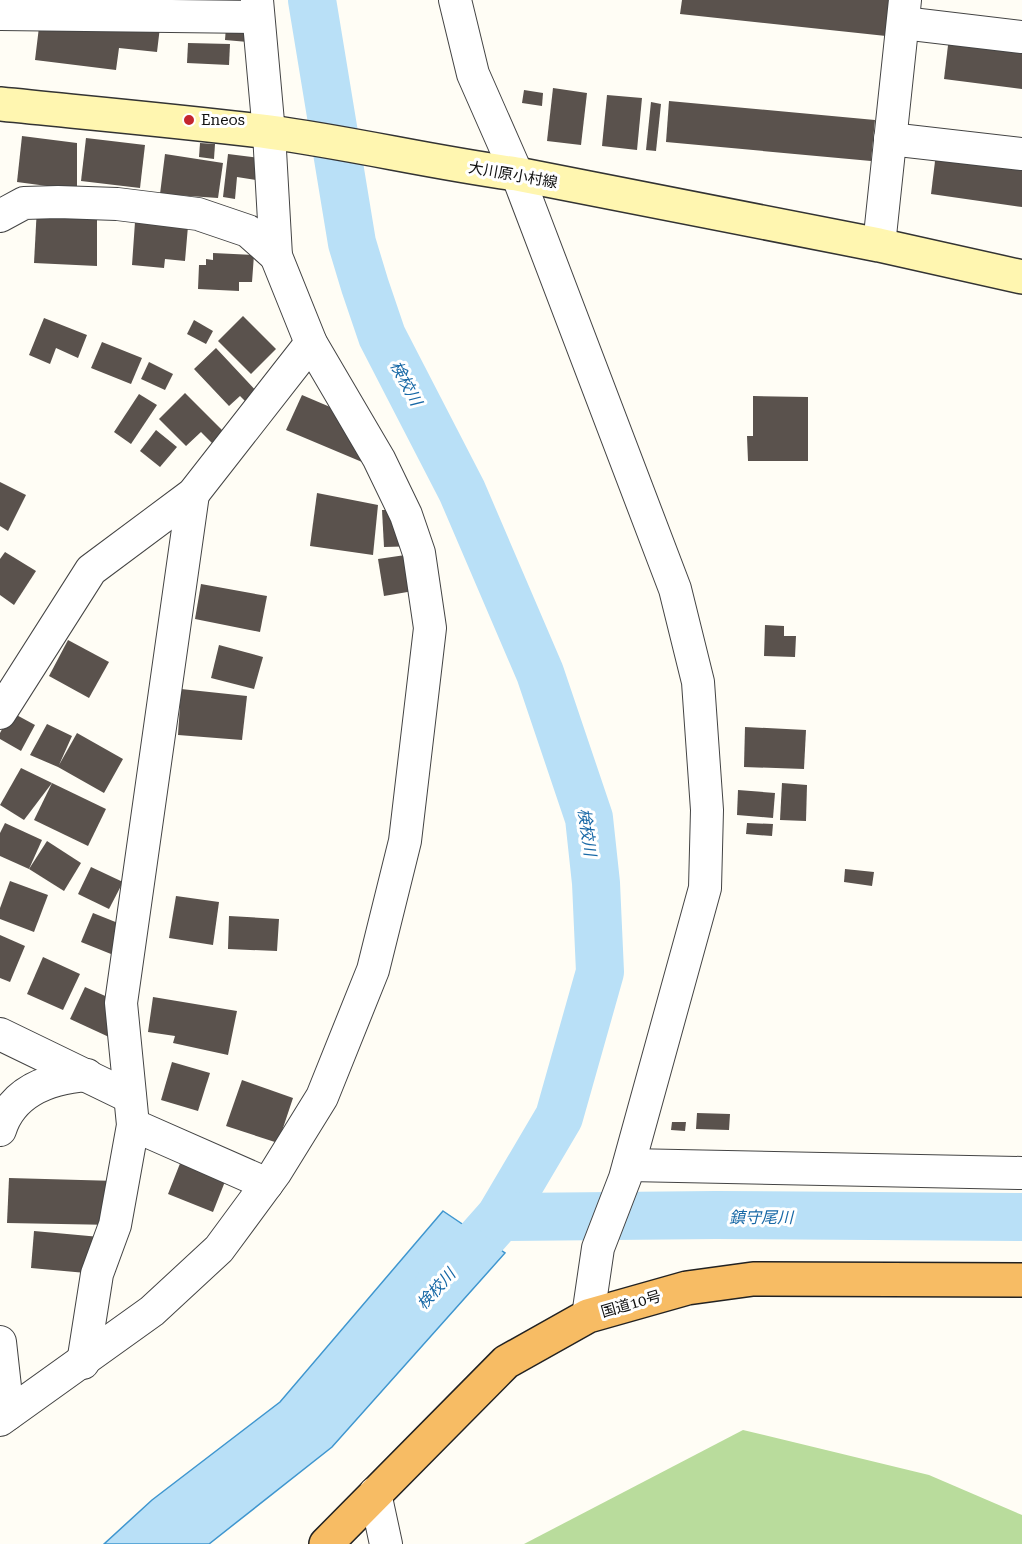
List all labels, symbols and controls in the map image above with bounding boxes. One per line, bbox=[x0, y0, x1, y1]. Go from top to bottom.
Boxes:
place label: Eneos bbox=[201, 111, 245, 129]
marker: Eneos bbox=[182, 113, 196, 127]
street label: 大川原小村線 bbox=[467, 158, 559, 192]
water label: 検校川 bbox=[386, 357, 427, 410]
water label: 検校川 bbox=[574, 807, 600, 859]
water label: 鎮守尾川 bbox=[729, 1208, 795, 1227]
water label: 検校川 bbox=[413, 1263, 460, 1313]
street label: 国道10号 bbox=[599, 1287, 663, 1321]

